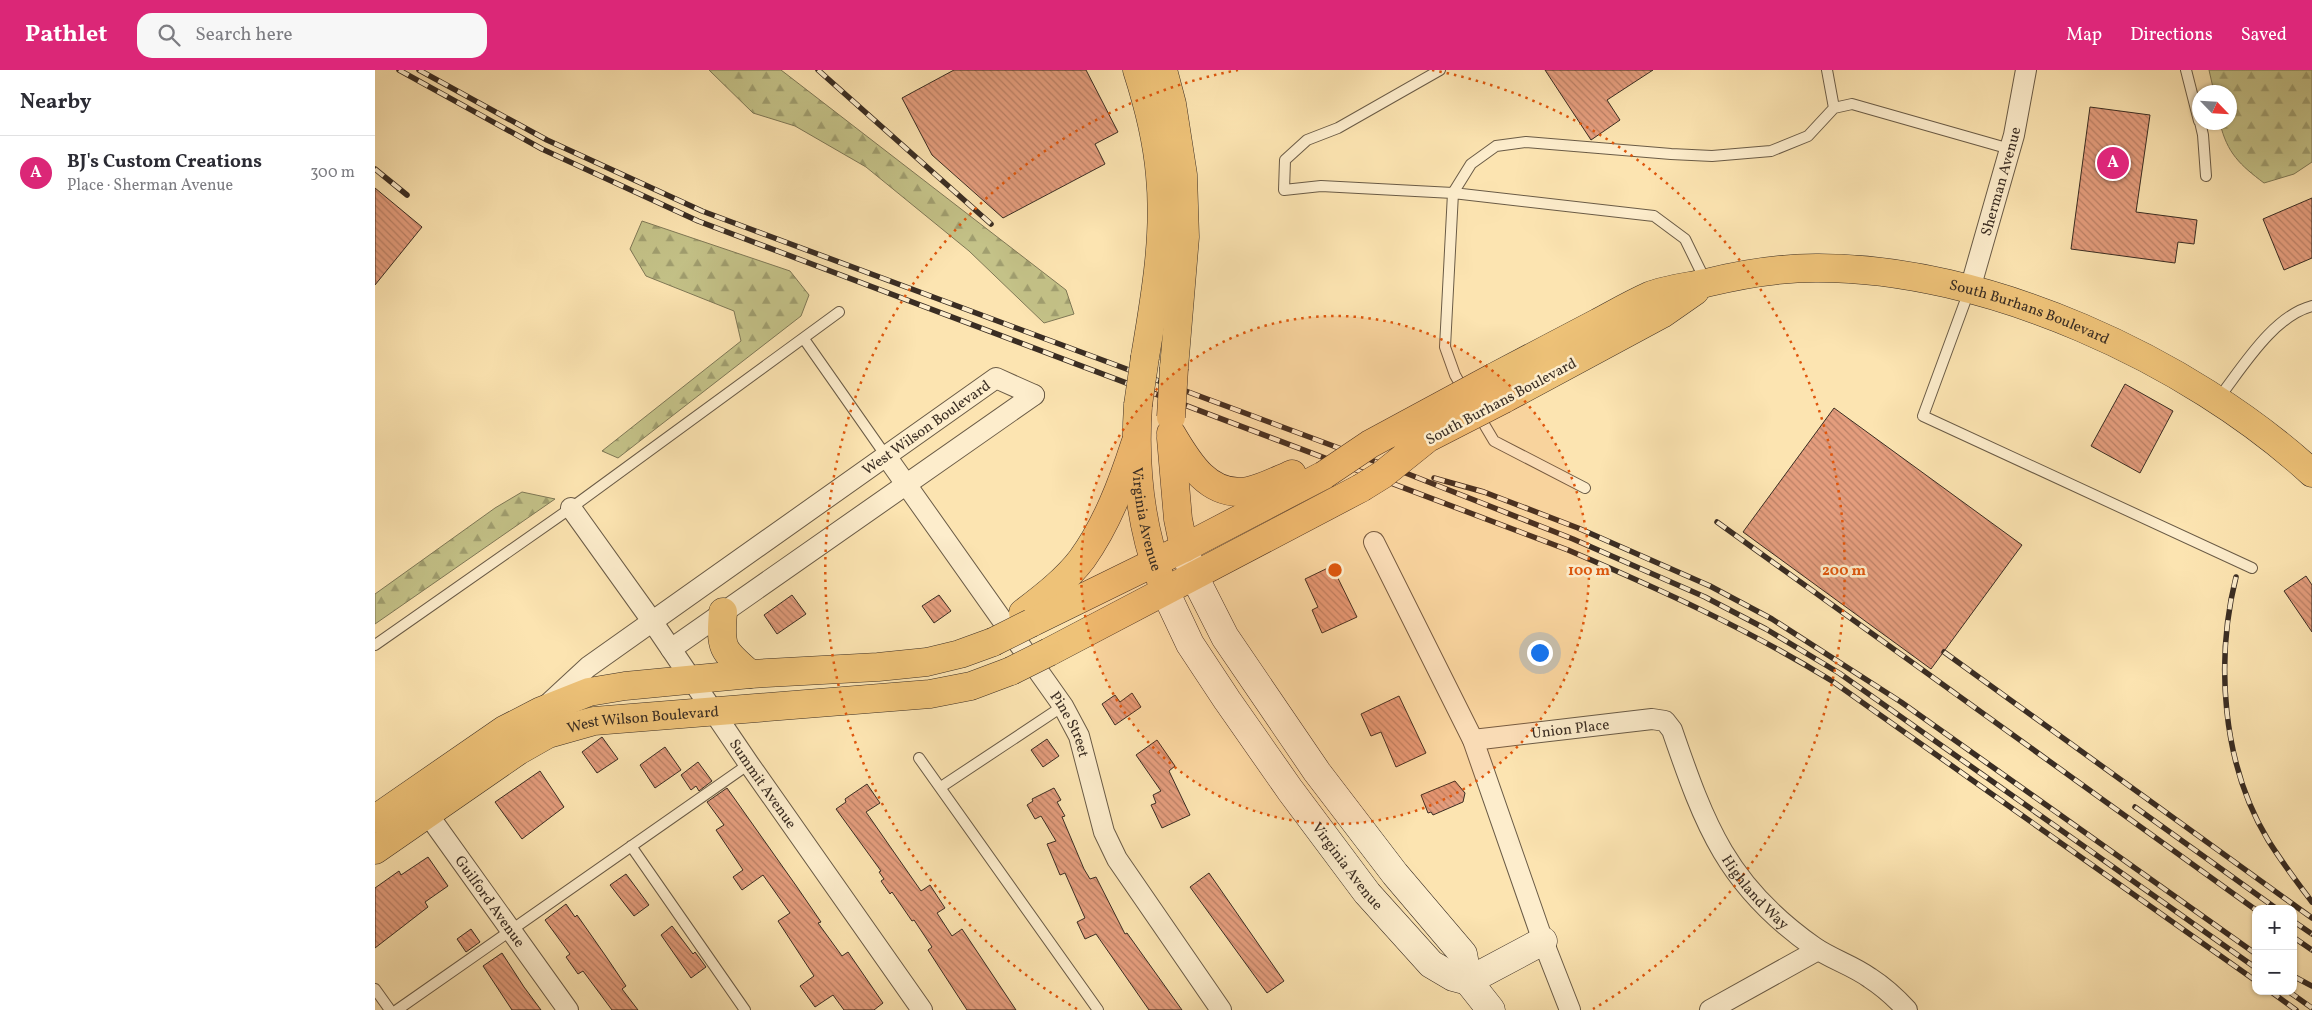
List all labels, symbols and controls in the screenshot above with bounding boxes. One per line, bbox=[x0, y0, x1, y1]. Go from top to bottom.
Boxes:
search box bbox=[137, 13, 487, 58]
text: Pathlet bbox=[25, 18, 107, 52]
icon: search bbox=[155, 21, 183, 49]
text: Search here bbox=[195, 22, 293, 48]
text: Map bbox=[2066, 23, 2102, 48]
text: Directions bbox=[2130, 23, 2213, 48]
text: Saved bbox=[2241, 23, 2287, 48]
north arrow bbox=[2192, 85, 2237, 130]
text: Nearby bbox=[20, 88, 91, 117]
street label: Sherman Avenue bbox=[1977, 125, 2027, 239]
pin: A bbox=[2097, 144, 2129, 182]
text: BJ's Custom Creations bbox=[67, 149, 262, 175]
text: A bbox=[30, 162, 42, 184]
text: 300 m bbox=[310, 162, 355, 184]
text: Place · Sherman Avenue bbox=[67, 175, 233, 197]
street label: South Burhans Boulevard bbox=[1947, 275, 2112, 351]
street label: South Burhans Boulevard bbox=[1423, 354, 1581, 451]
street label: West Wilson Boulevard bbox=[859, 376, 995, 481]
street label: Virginia Avenue bbox=[1125, 467, 1166, 574]
centre of rings bbox=[1326, 561, 1344, 579]
text: 100 m bbox=[1568, 561, 1611, 582]
text: 200 m bbox=[1822, 561, 1866, 582]
your location bbox=[1527, 640, 1553, 666]
street label: Pine Street bbox=[1044, 688, 1093, 760]
street label: West Wilson Boulevard bbox=[565, 702, 720, 740]
street label: Union Place bbox=[1530, 715, 1611, 745]
street label: Summit Avenue bbox=[723, 735, 801, 834]
street label: Virginia Avenue bbox=[1306, 819, 1387, 916]
street label: Highland Way bbox=[1715, 851, 1793, 935]
street label: Guilford Avenue bbox=[449, 852, 529, 952]
map controls bbox=[2252, 905, 2297, 995]
button: + bbox=[2252, 905, 2297, 950]
button: − bbox=[2252, 950, 2297, 995]

